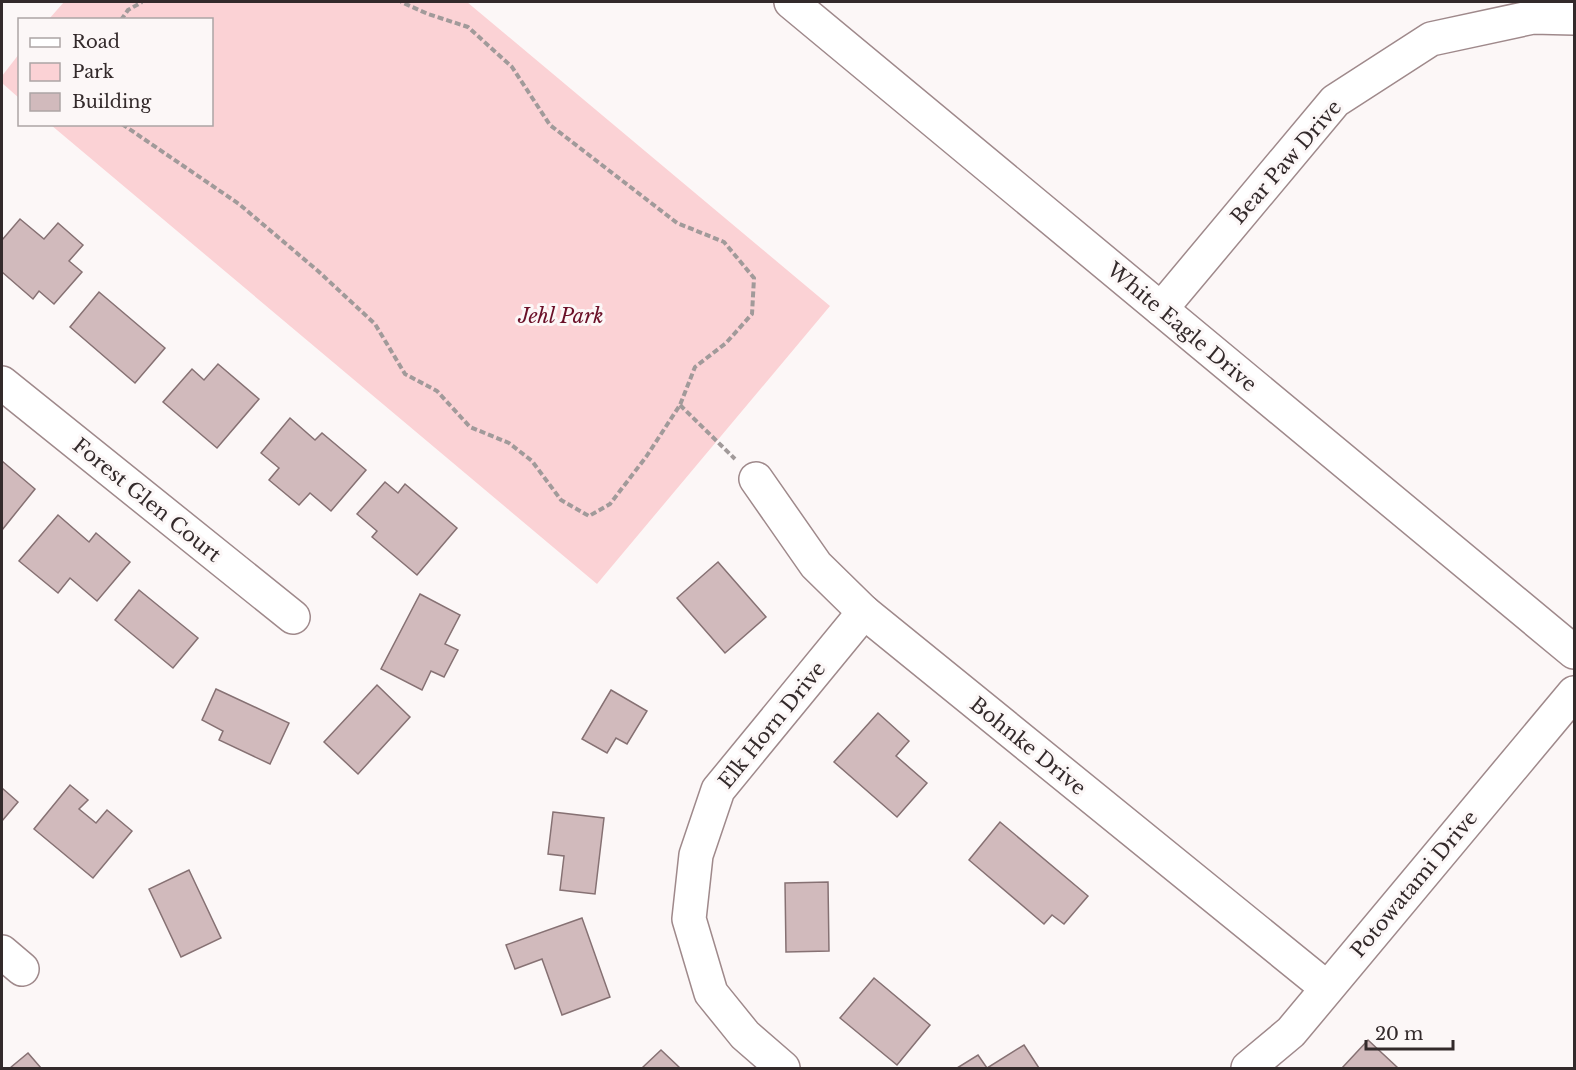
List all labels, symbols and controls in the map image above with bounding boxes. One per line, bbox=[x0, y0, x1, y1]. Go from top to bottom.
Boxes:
legend bbox=[18, 18, 213, 126]
text: Road bbox=[72, 31, 120, 53]
text: Park bbox=[72, 61, 114, 83]
text: Building bbox=[72, 91, 151, 113]
street label: Bear Paw Drive bbox=[1226, 95, 1346, 229]
street label: White Eagle Drive bbox=[1102, 257, 1262, 397]
park label: Jehl Park bbox=[517, 304, 604, 328]
street label: Forest Glen Court bbox=[68, 433, 226, 567]
street label: Elk Horn Drive bbox=[714, 657, 830, 793]
street label: Bohnke Drive bbox=[965, 692, 1091, 800]
street label: Potowatami Drive bbox=[1346, 806, 1482, 962]
scale bar bbox=[1366, 1013, 1453, 1051]
text: 20 m bbox=[1375, 1023, 1423, 1045]

